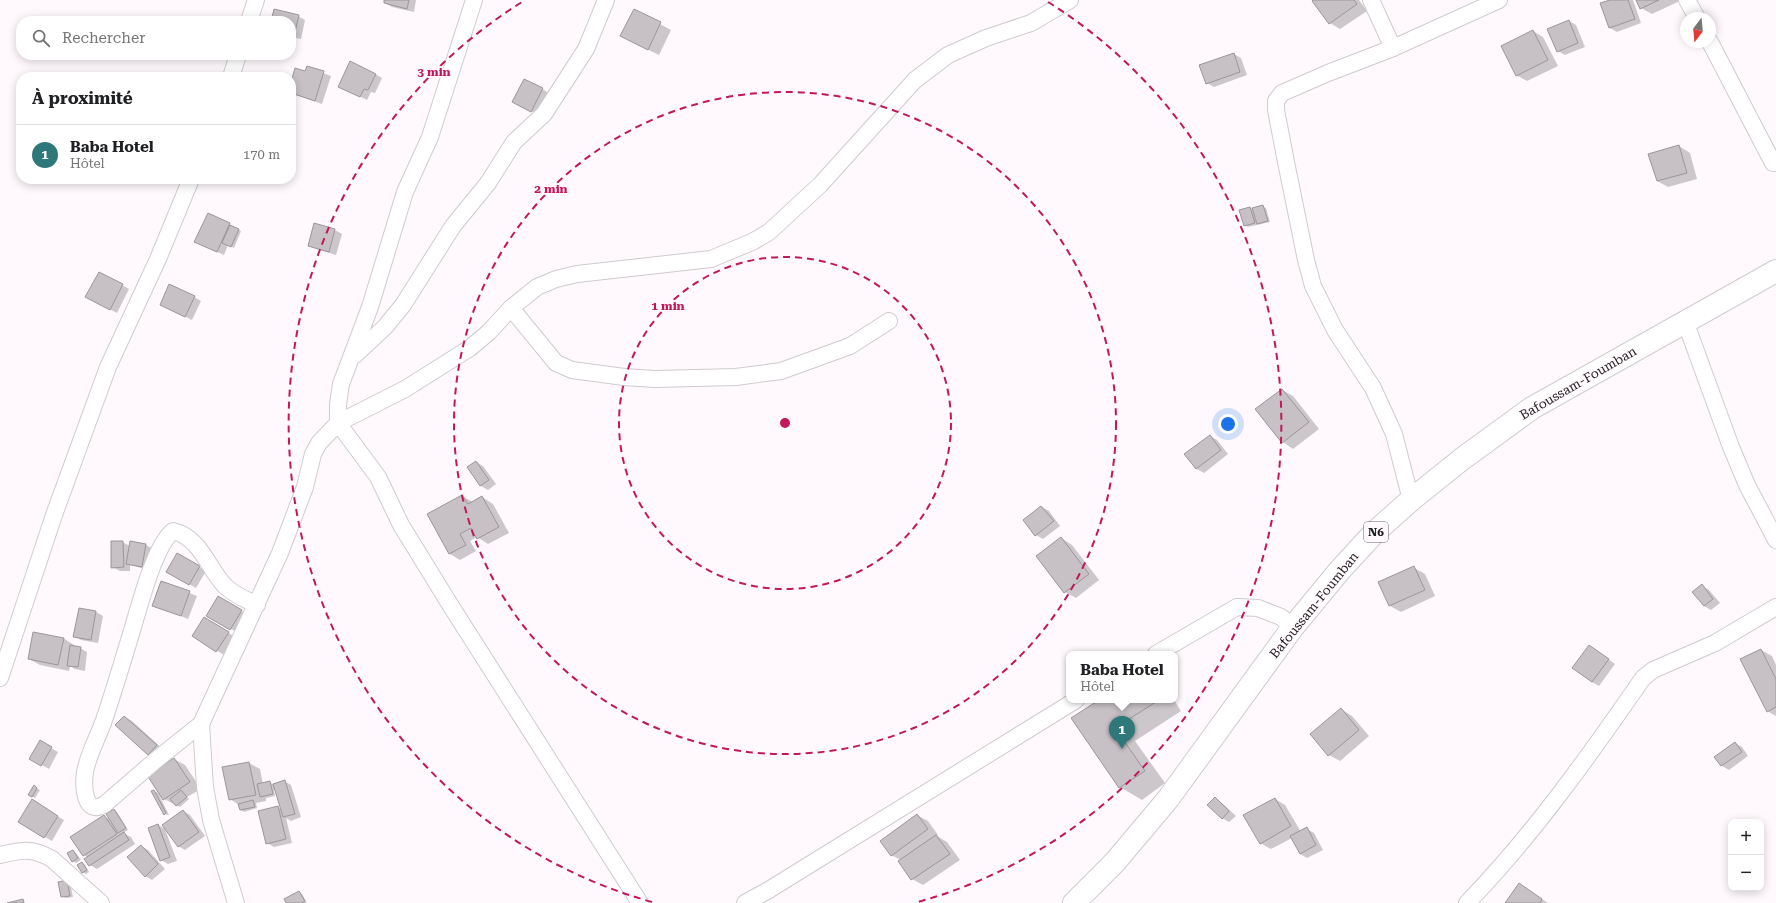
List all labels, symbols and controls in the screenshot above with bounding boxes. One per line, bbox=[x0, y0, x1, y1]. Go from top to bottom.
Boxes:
north arrow bbox=[1680, 12, 1716, 48]
search box bbox=[16, 16, 296, 60]
icon: search bbox=[30, 27, 52, 49]
text: Rechercher bbox=[62, 29, 145, 47]
text: 3 min bbox=[417, 65, 451, 79]
text: À proximité bbox=[32, 88, 133, 108]
text: Baba Hotel bbox=[70, 138, 154, 156]
text: 1 bbox=[41, 147, 49, 162]
text: 170 m bbox=[243, 147, 280, 162]
text: Hôtel bbox=[70, 156, 104, 171]
text: 2 min bbox=[534, 182, 568, 196]
text: 1 min bbox=[651, 299, 685, 313]
street label: Bafoussam-Foumban bbox=[1517, 343, 1640, 423]
your location bbox=[1218, 414, 1238, 434]
centre of rings bbox=[778, 416, 792, 430]
road number: N6 bbox=[1364, 522, 1388, 542]
street label: Bafoussam-Foumban bbox=[1267, 548, 1362, 661]
popup bbox=[1066, 651, 1178, 703]
text: Baba Hotel bbox=[1080, 661, 1164, 679]
text: Hôtel bbox=[1080, 679, 1115, 694]
pin: 1 bbox=[1109, 716, 1135, 749]
map controls bbox=[1728, 819, 1764, 891]
button: + bbox=[1728, 819, 1764, 855]
button: − bbox=[1728, 855, 1764, 891]

